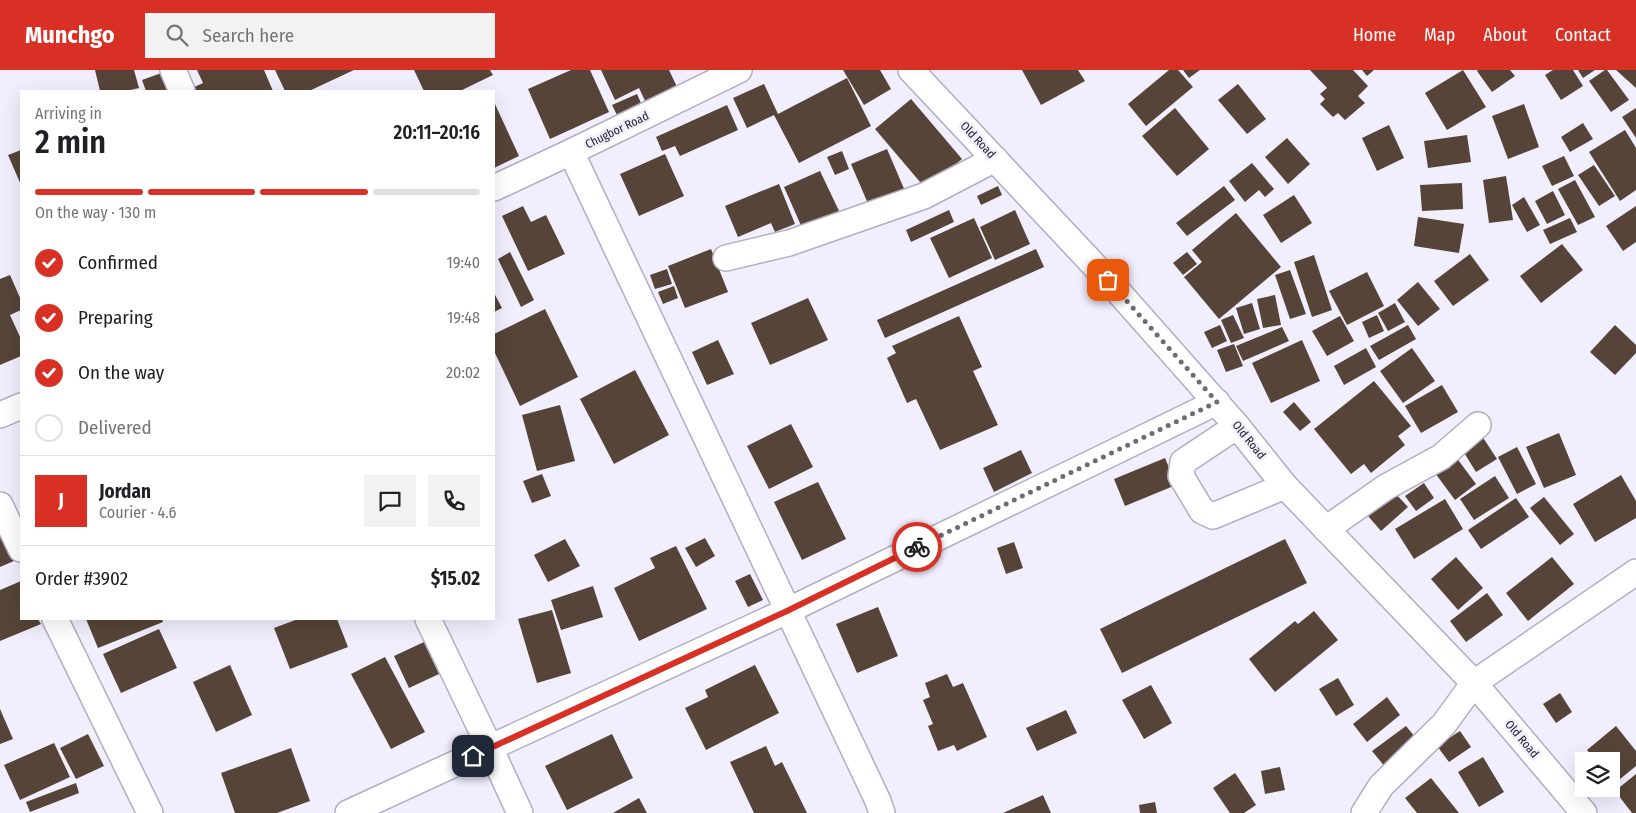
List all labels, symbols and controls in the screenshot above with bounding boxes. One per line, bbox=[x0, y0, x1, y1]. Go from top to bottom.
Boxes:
search box bbox=[145, 13, 495, 58]
text: Munchgo bbox=[25, 21, 115, 49]
icon: search bbox=[163, 21, 191, 49]
text: Search here bbox=[203, 24, 294, 47]
text: Home bbox=[1353, 24, 1396, 46]
text: Map bbox=[1424, 24, 1455, 46]
text: About bbox=[1483, 24, 1527, 46]
text: Contact bbox=[1555, 24, 1611, 46]
text: Arriving in bbox=[35, 104, 102, 123]
street label: Chugbor Road bbox=[583, 109, 651, 151]
street label: Old Road bbox=[958, 119, 998, 161]
text: 20:11–20:16 bbox=[394, 121, 480, 144]
text: 2 min bbox=[35, 123, 106, 161]
text: On the way · 130 m bbox=[35, 203, 156, 222]
icon: check bbox=[35, 249, 63, 277]
text: Confirmed bbox=[78, 251, 158, 274]
text: 19:40 bbox=[447, 253, 480, 272]
pin bbox=[1087, 259, 1129, 301]
icon: bag bbox=[1094, 266, 1122, 294]
icon: check bbox=[35, 304, 63, 332]
text: Preparing bbox=[78, 306, 153, 329]
text: 19:48 bbox=[447, 308, 480, 327]
icon: check bbox=[35, 359, 63, 387]
text: On the way bbox=[78, 361, 164, 384]
text: 20:02 bbox=[446, 363, 480, 382]
text: Delivered bbox=[78, 416, 152, 439]
street label: Old Road bbox=[1229, 418, 1269, 462]
button: chat bbox=[364, 475, 416, 527]
button: phone bbox=[428, 475, 480, 527]
text: Jordan bbox=[99, 480, 151, 503]
text: J bbox=[58, 489, 64, 512]
text: Courier · 4.6 bbox=[99, 503, 177, 522]
courier bbox=[892, 522, 942, 572]
icon: bike bbox=[903, 533, 931, 561]
text: Order #3902 bbox=[35, 567, 128, 590]
text: $15.02 bbox=[431, 567, 480, 590]
street label: Old Road bbox=[1502, 717, 1542, 761]
pin bbox=[452, 735, 494, 777]
icon: home bbox=[459, 742, 487, 770]
map controls bbox=[1575, 752, 1620, 797]
button: layers bbox=[1575, 752, 1620, 797]

